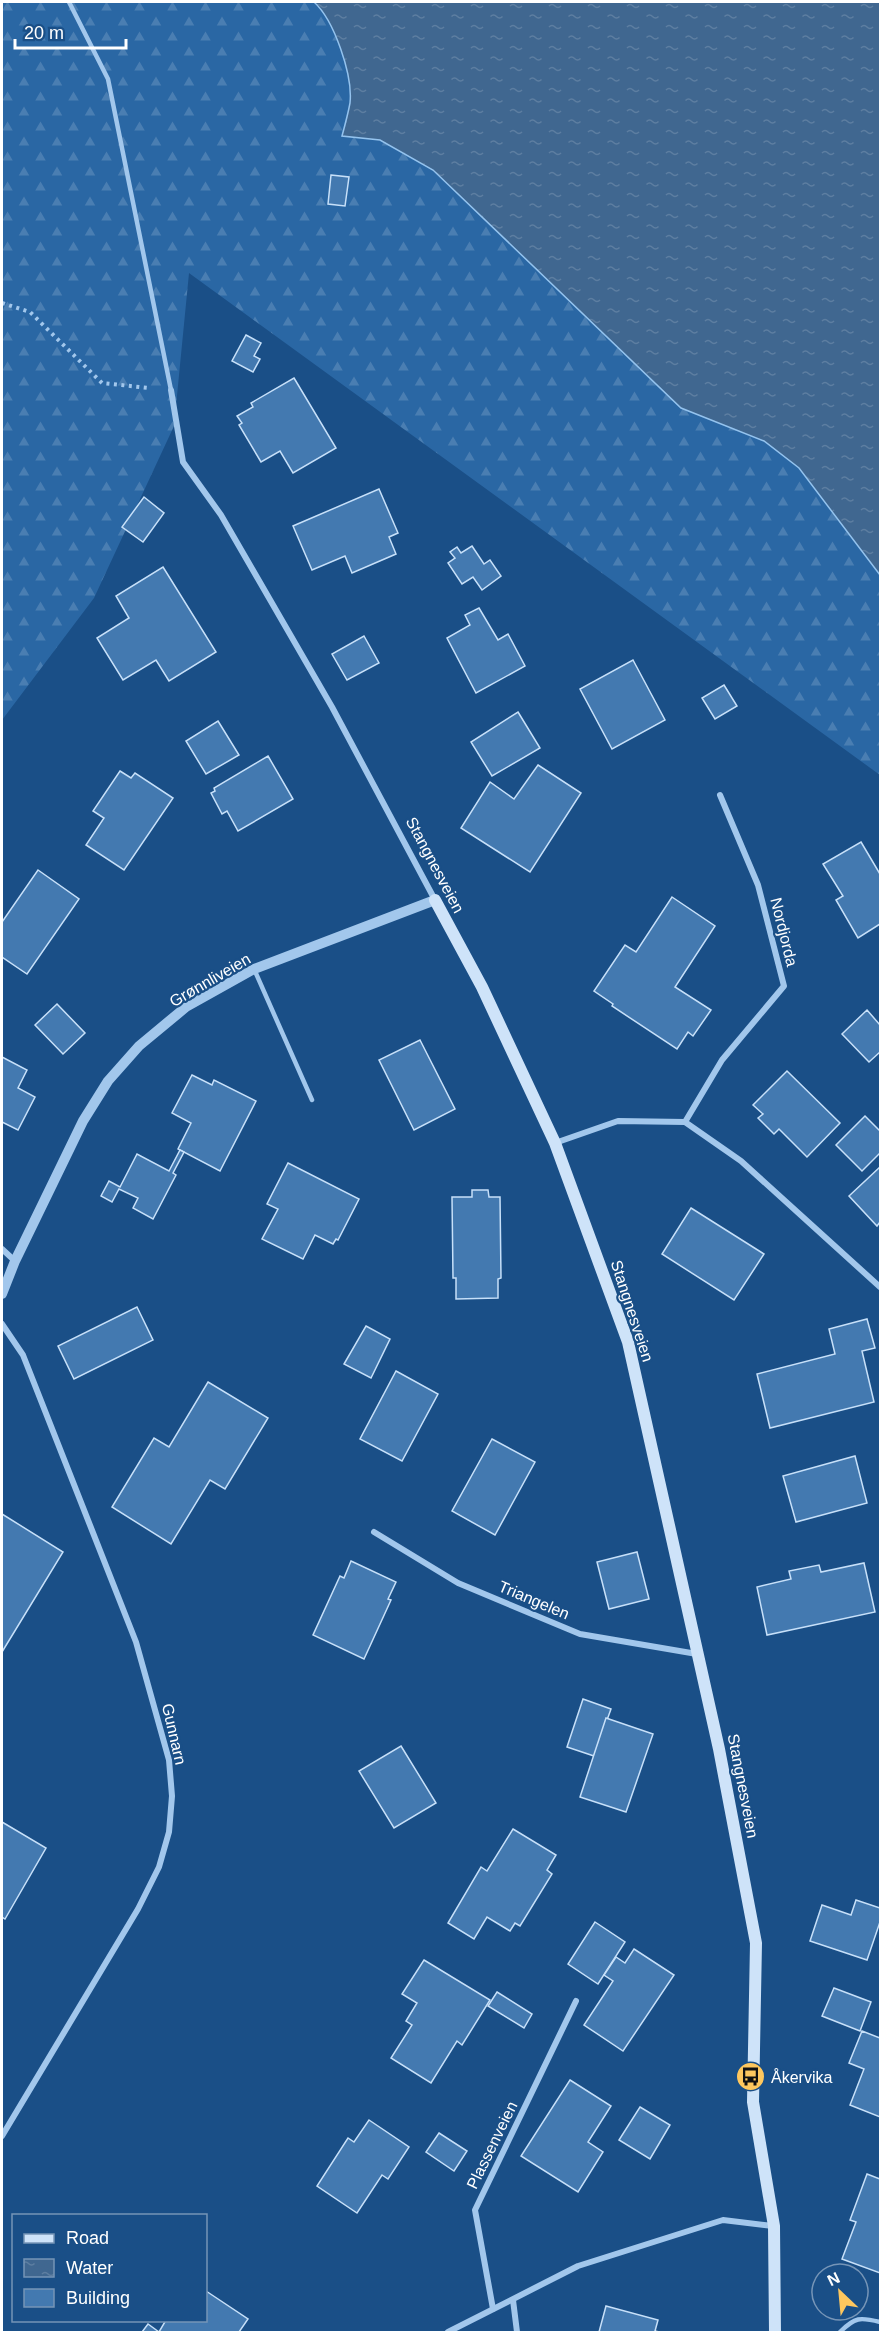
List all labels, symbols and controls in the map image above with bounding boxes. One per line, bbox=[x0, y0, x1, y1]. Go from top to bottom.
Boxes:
scale bar bbox=[15, 12, 126, 50]
text: 20 m bbox=[24, 23, 64, 43]
street label: Stangnesveien bbox=[403, 814, 467, 916]
street label: Nordjorda bbox=[767, 896, 801, 968]
street label: Grønnliveien bbox=[166, 950, 254, 1010]
street label: Stangnesveien bbox=[608, 1258, 656, 1364]
street label: Triangelen bbox=[496, 1578, 572, 1622]
street label: Gunnarn bbox=[159, 1702, 189, 1766]
street label: Stangnesveien bbox=[725, 1732, 761, 1840]
bus stop icon: Åkervika bbox=[734, 2061, 766, 2093]
place label: Åkervika bbox=[771, 2068, 832, 2086]
street label: Plassenveien bbox=[463, 2099, 521, 2191]
legend bbox=[12, 2214, 207, 2322]
text: Road bbox=[66, 2228, 109, 2248]
text: Water bbox=[66, 2258, 113, 2278]
north arrow bbox=[810, 2262, 870, 2322]
text: N bbox=[825, 2269, 843, 2289]
text: Building bbox=[66, 2288, 130, 2308]

